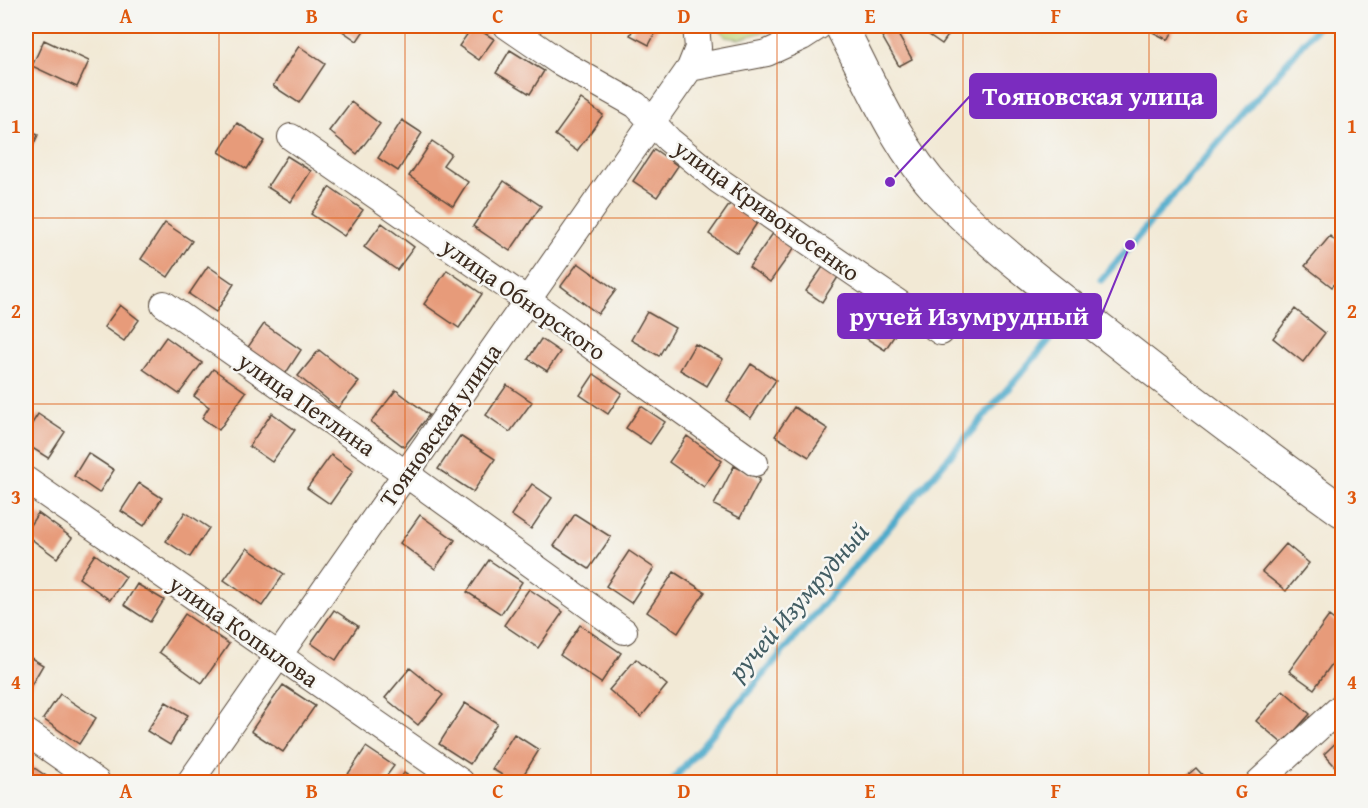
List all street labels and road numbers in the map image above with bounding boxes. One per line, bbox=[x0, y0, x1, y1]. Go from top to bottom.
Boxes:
street label: улица Кривоносенко bbox=[666, 130, 867, 290]
street label: улица Обнорского bbox=[434, 228, 613, 369]
street label: Тояновская улица bbox=[370, 336, 510, 514]
street label: улица Петлина bbox=[230, 343, 384, 465]
street label: улица Копылова bbox=[161, 566, 327, 696]

